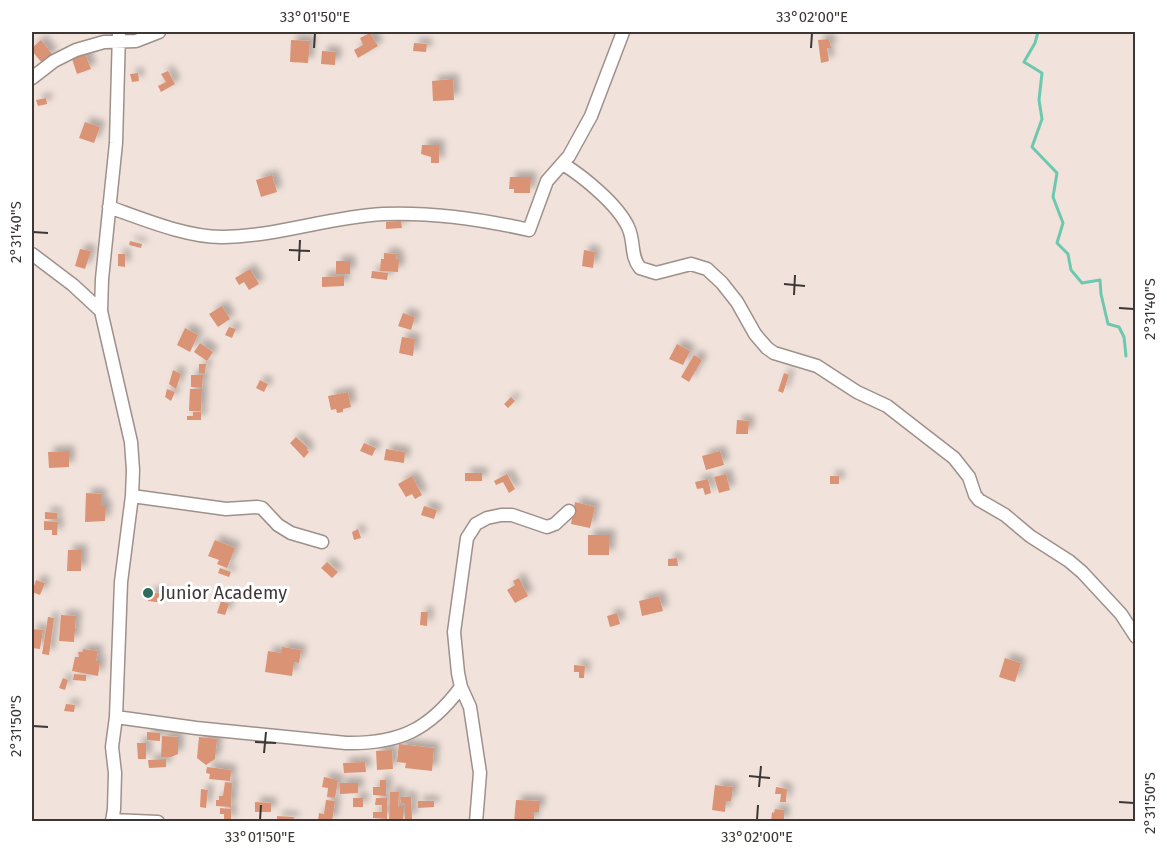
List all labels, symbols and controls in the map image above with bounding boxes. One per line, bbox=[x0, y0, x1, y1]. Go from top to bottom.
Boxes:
text: 33°01'50"E bbox=[280, 8, 350, 26]
text: 33°02'00"E bbox=[776, 8, 848, 26]
text: 2°31'40"S bbox=[7, 201, 25, 263]
text: 2°31'40"S bbox=[1141, 278, 1159, 340]
place label: Junior Academy bbox=[160, 582, 287, 604]
marker: Junior Academy bbox=[141, 586, 155, 600]
text: 2°31'50"S bbox=[7, 695, 25, 757]
text: 2°31'50"S bbox=[1141, 772, 1159, 834]
text: 33°01'50"E bbox=[225, 828, 295, 846]
text: 33°02'00"E bbox=[721, 828, 793, 846]

